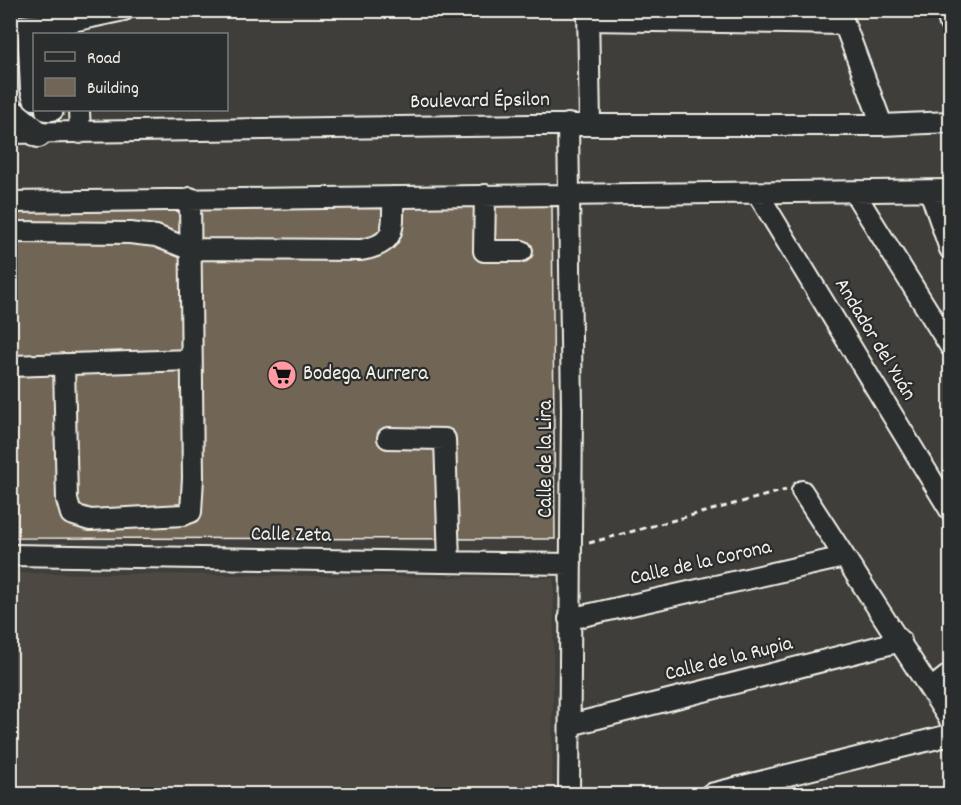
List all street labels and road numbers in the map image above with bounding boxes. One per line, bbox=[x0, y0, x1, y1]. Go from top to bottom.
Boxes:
street label: Boulevard Épsilon bbox=[410, 86, 550, 118]
street label: Andador del Yuán bbox=[825, 273, 923, 407]
street label: Calle de la Lira bbox=[532, 399, 562, 518]
street label: Calle Zeta bbox=[251, 520, 333, 552]
street label: Calle de la Corona bbox=[627, 533, 776, 595]
street label: Calle de la Rupia bbox=[662, 629, 797, 690]

